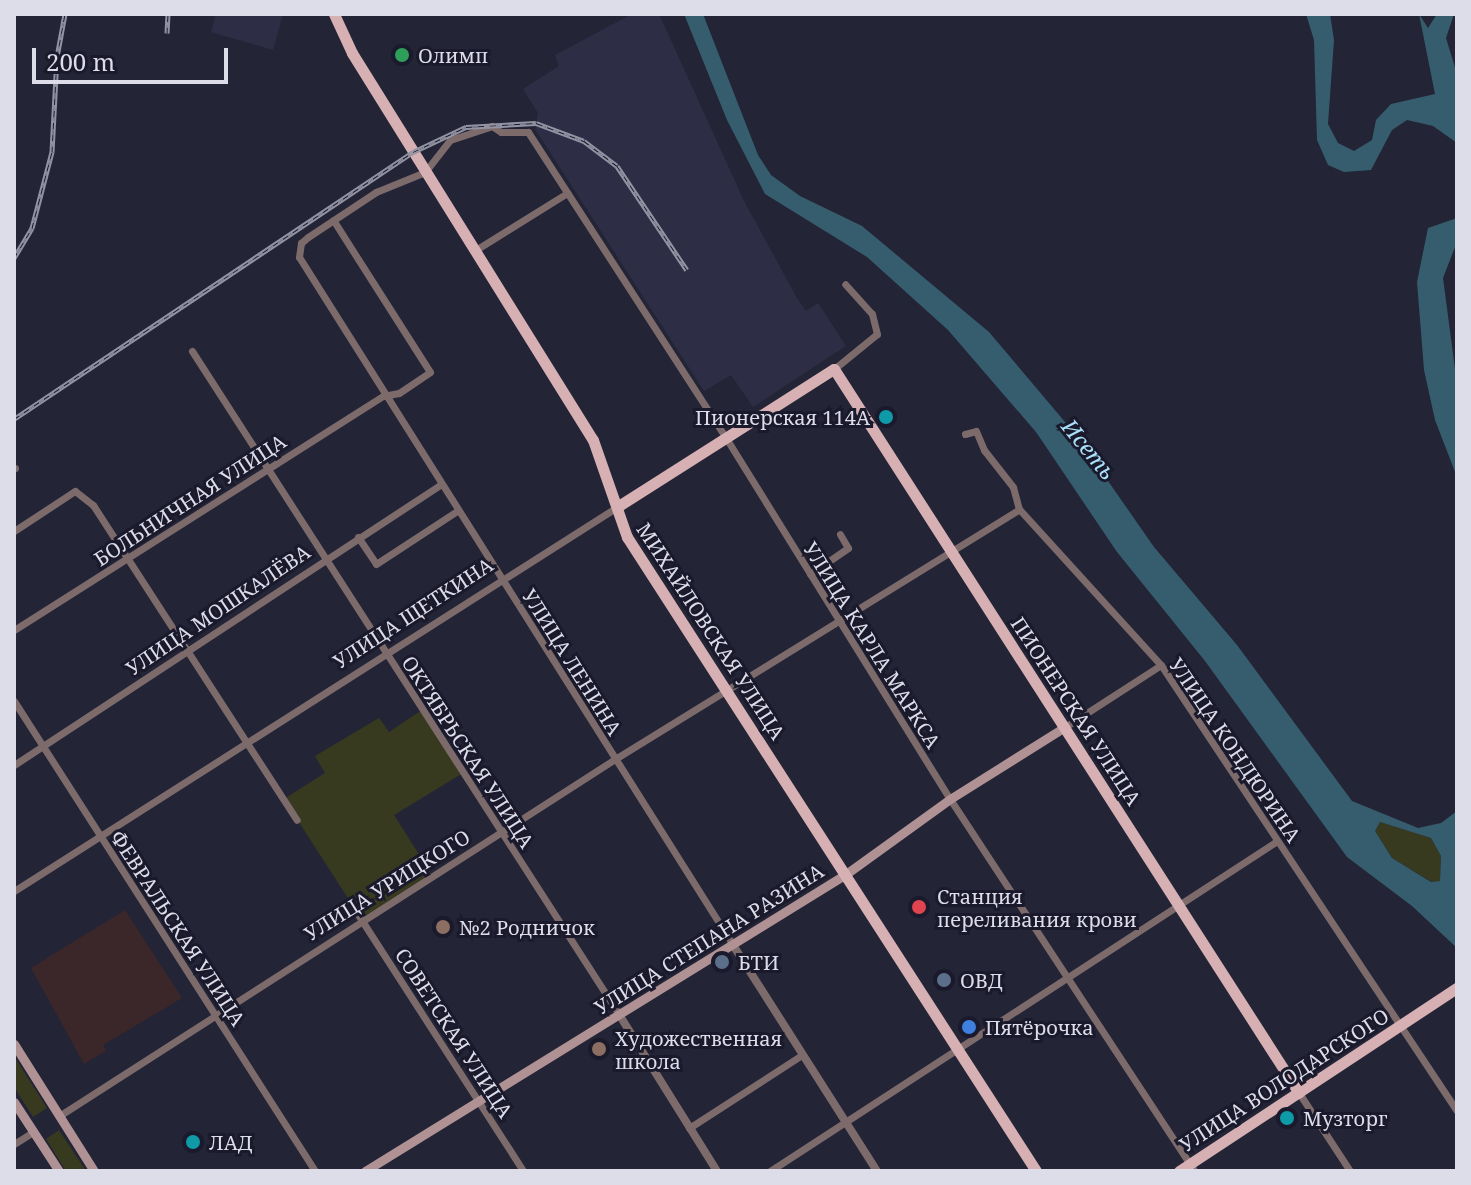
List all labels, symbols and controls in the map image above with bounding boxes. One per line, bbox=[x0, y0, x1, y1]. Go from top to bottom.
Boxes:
scale bar bbox=[36, 32, 232, 82]
place label: Олимп bbox=[418, 43, 488, 67]
text: 200 m bbox=[46, 45, 115, 78]
marker: Олимп bbox=[393, 46, 411, 64]
place label: Пионерская 114А bbox=[695, 405, 870, 429]
marker: Пионерская 114А bbox=[877, 408, 895, 426]
water label: Исеть bbox=[1057, 413, 1121, 485]
street label: БОЛЬНИЧНАЯ УЛИЦА bbox=[90, 429, 290, 571]
street label: МИХАЙЛОВСКАЯ УЛИЦА bbox=[632, 518, 790, 744]
street label: УЛИЦА КАРЛА МАРКСА bbox=[799, 537, 945, 753]
street label: УЛИЦА МОШКАЛЁВА bbox=[121, 539, 315, 681]
street label: УЛИЦА ЩЕТКИНА bbox=[329, 552, 497, 674]
street label: УЛИЦА ЛЕНИНА bbox=[517, 584, 627, 740]
street label: ПИОНЕРСКАЯ УЛИЦА bbox=[1006, 612, 1146, 810]
street label: ОКТЯБРЬСКАЯ УЛИЦА bbox=[397, 651, 539, 853]
street label: УЛИЦА КОНДЮРИНА bbox=[1164, 653, 1306, 847]
street label: УЛИЦА УРИЦКОГО bbox=[300, 824, 474, 946]
street label: ФЕВРАЛЬСКАЯ УЛИЦА bbox=[106, 826, 250, 1030]
street label: УЛИЦА СТЕПАНА РАЗИНА bbox=[590, 858, 828, 1020]
place label: Станция переливания крови bbox=[937, 884, 1137, 931]
marker: Станция переливания крови bbox=[908, 896, 930, 918]
place label: №2 Родничок bbox=[459, 915, 595, 939]
marker: №2 Родничок bbox=[434, 918, 452, 936]
street label: СОВЕТСКАЯ УЛИЦА bbox=[390, 944, 518, 1122]
place label: БТИ bbox=[738, 950, 779, 974]
marker: БТИ bbox=[713, 953, 731, 971]
place label: ОВД bbox=[960, 968, 1003, 992]
marker: ОВД bbox=[935, 971, 953, 989]
street label: УЛИЦА ВОЛОДАРСКОГО bbox=[1175, 1003, 1393, 1157]
place label: Пятёрочка bbox=[985, 1015, 1094, 1039]
marker: Пятёрочка bbox=[960, 1018, 978, 1036]
place label: Художественная школа bbox=[615, 1026, 782, 1073]
marker: Художественная школа bbox=[590, 1040, 608, 1058]
place label: Музторг bbox=[1303, 1106, 1387, 1130]
marker: Музторг bbox=[1278, 1109, 1296, 1127]
place label: ЛАД bbox=[209, 1130, 253, 1154]
marker: ЛАД bbox=[184, 1133, 202, 1151]

